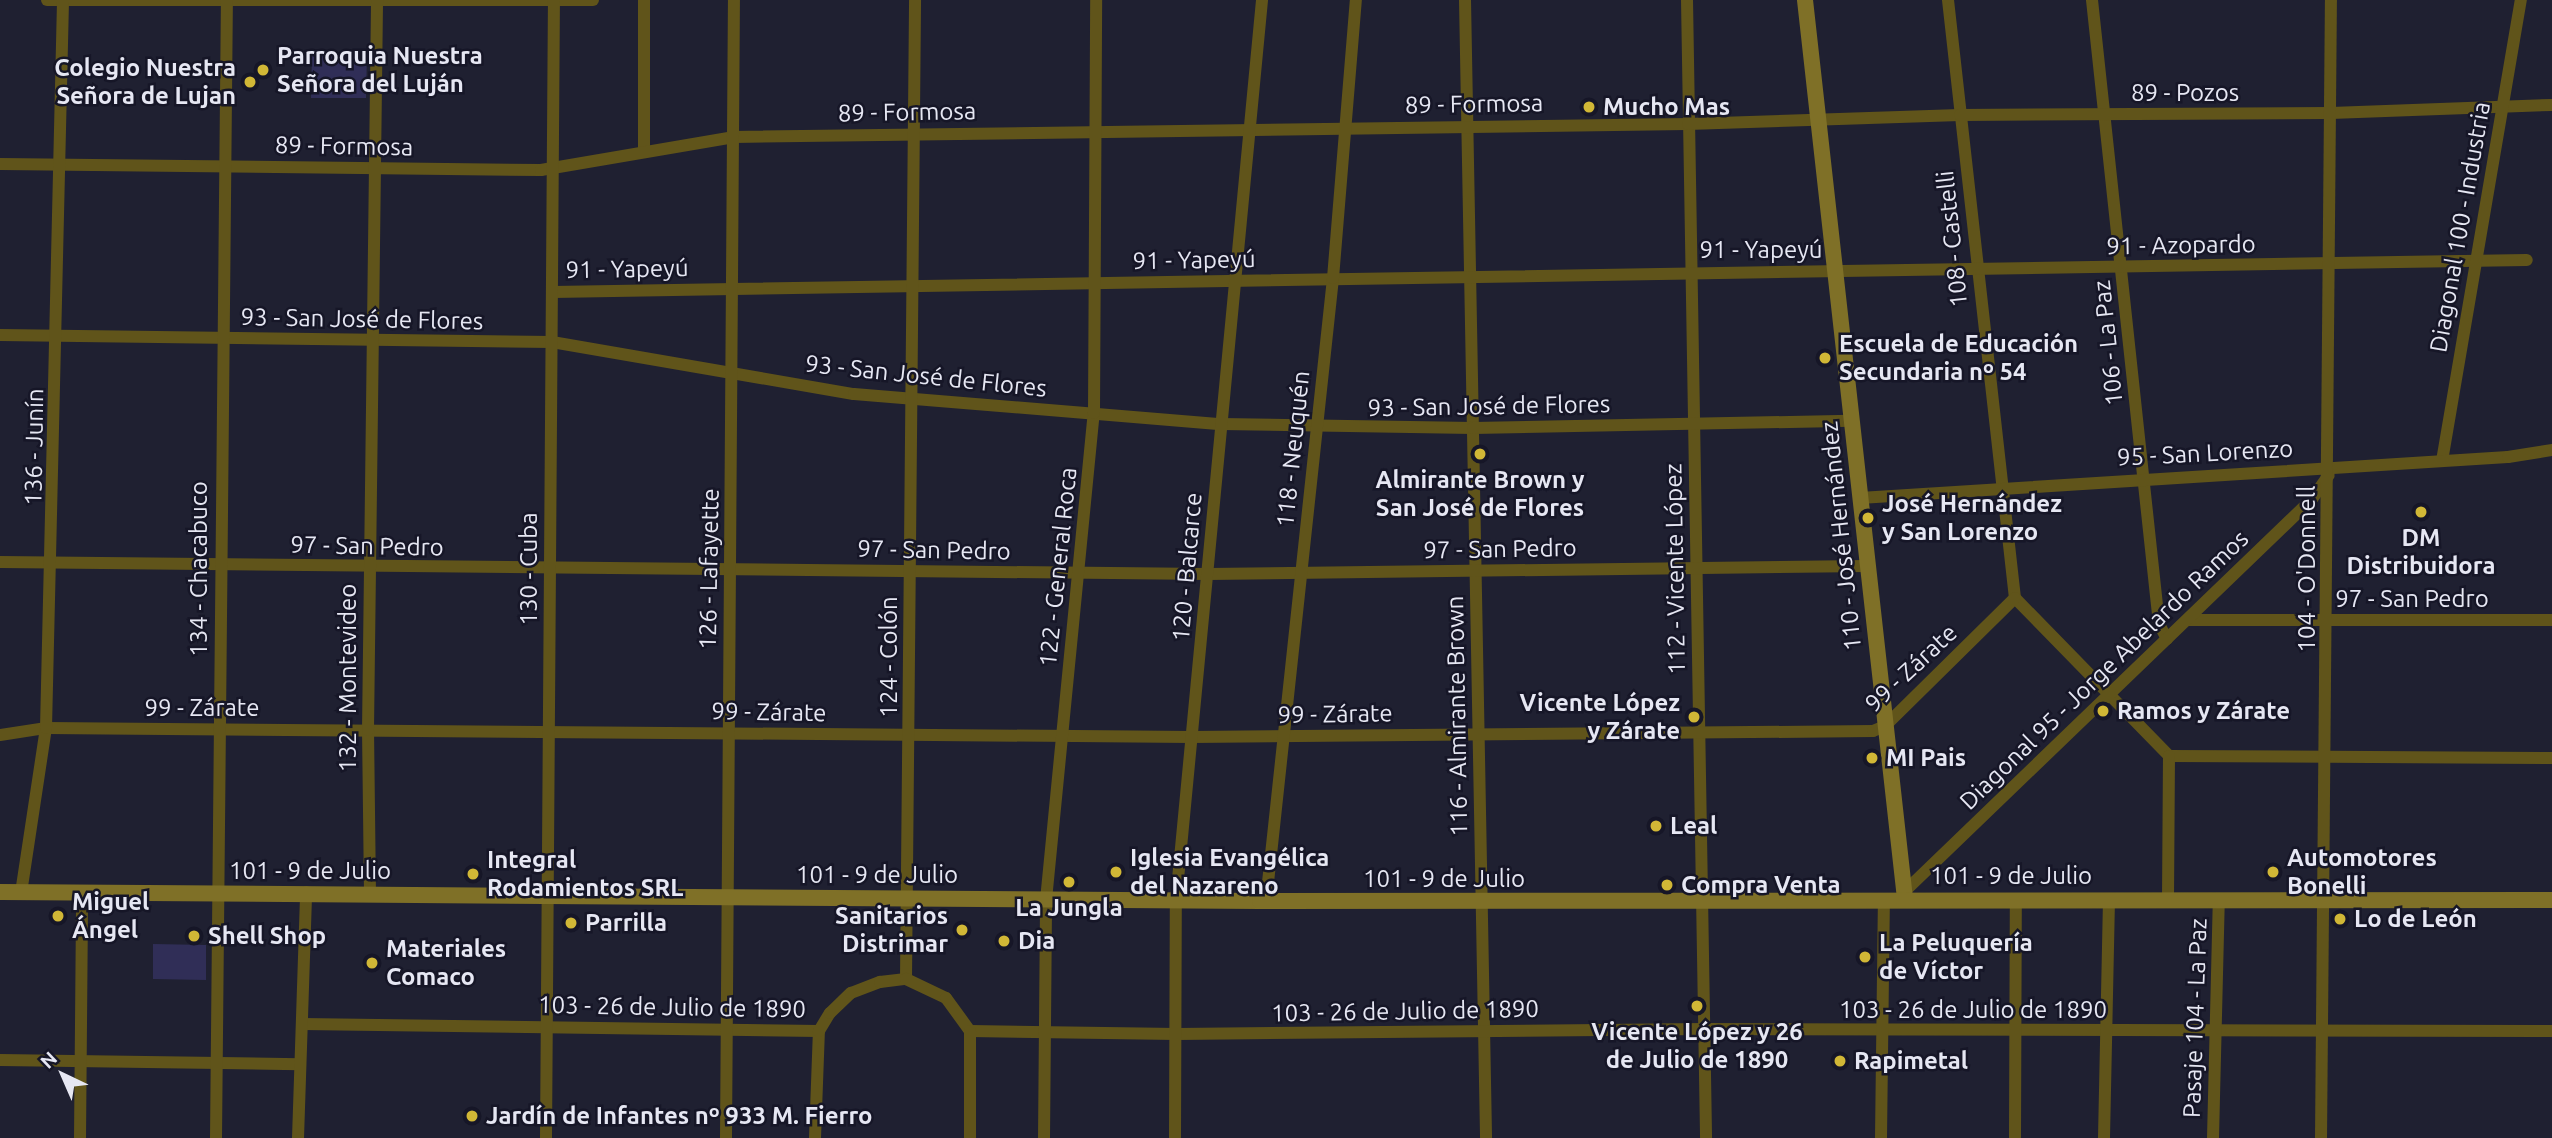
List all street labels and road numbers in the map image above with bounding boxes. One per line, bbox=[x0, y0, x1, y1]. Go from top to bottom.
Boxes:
street label: 89 - Pozos bbox=[2131, 79, 2239, 107]
street label: 89 - Formosa bbox=[1405, 88, 1543, 120]
street label: 89 - Formosa bbox=[838, 96, 976, 128]
street label: Diagonal 100 - Industria bbox=[2424, 99, 2496, 355]
street label: 89 - Formosa bbox=[275, 130, 413, 162]
street label: 108 - Castelli bbox=[1931, 169, 1973, 309]
street label: 91 - Azopardo bbox=[2106, 229, 2256, 261]
street label: 91 - Yapeyú bbox=[1700, 236, 1822, 264]
street label: 91 - Yapeyú bbox=[1132, 245, 1256, 275]
street label: 91 - Yapeyú bbox=[565, 254, 689, 284]
street label: 106 - La Paz bbox=[2087, 279, 2129, 407]
street label: 93 - San José de Flores bbox=[240, 302, 484, 336]
street label: 93 - San José de Flores bbox=[804, 349, 1048, 403]
street label: 118 - Neuquén bbox=[1270, 369, 1316, 529]
street label: 136 - Junín bbox=[19, 388, 49, 506]
street label: 93 - San José de Flores bbox=[1367, 389, 1611, 423]
street label: 110 - José Hernández bbox=[1815, 420, 1867, 652]
street label: 95 - San Lorenzo bbox=[2116, 434, 2294, 472]
street label: 112 - Vicente López bbox=[1659, 463, 1691, 675]
street label: 122 - General Roca bbox=[1033, 466, 1083, 668]
street label: 134 - Chacabuco bbox=[185, 481, 213, 657]
street label: 104 - O'Donnell bbox=[2293, 486, 2321, 652]
street label: 126 - Lafayette bbox=[693, 488, 725, 650]
street label: 120 - Balcarce bbox=[1166, 491, 1208, 643]
street label: 130 - Cuba bbox=[515, 512, 543, 626]
street label: Diagonal 95 - Jorge Abelardo Ramos bbox=[1954, 524, 2254, 816]
street label: 97 - San Pedro bbox=[290, 530, 444, 562]
street label: 97 - San Pedro bbox=[1423, 533, 1577, 565]
street label: 97 - San Pedro bbox=[857, 534, 1011, 566]
street label: 132 - Montevideo bbox=[334, 584, 362, 772]
street label: 97 - San Pedro bbox=[2335, 585, 2489, 613]
street label: 116 - Almirante Brown bbox=[1441, 595, 1473, 837]
street label: 124 - Colón bbox=[875, 596, 903, 718]
street label: 99 - Zárate bbox=[1859, 618, 1963, 718]
street label: 99 - Zárate bbox=[145, 694, 259, 722]
street label: 99 - Zárate bbox=[711, 697, 827, 727]
street label: 99 - Zárate bbox=[1277, 699, 1393, 729]
street label: 101 - 9 de Julio bbox=[229, 857, 391, 885]
street label: 101 - 9 de Julio bbox=[796, 861, 958, 889]
street label: 101 - 9 de Julio bbox=[1930, 862, 2092, 890]
street label: 101 - 9 de Julio bbox=[1363, 865, 1525, 893]
street label: Pasaje 104 - La Paz bbox=[2177, 918, 2213, 1118]
street label: 103 - 26 de Julio de 1890 bbox=[538, 990, 806, 1024]
street label: 103 - 26 de Julio de 1890 bbox=[1271, 994, 1539, 1028]
street label: 103 - 26 de Julio de 1890 bbox=[1839, 996, 2107, 1024]

